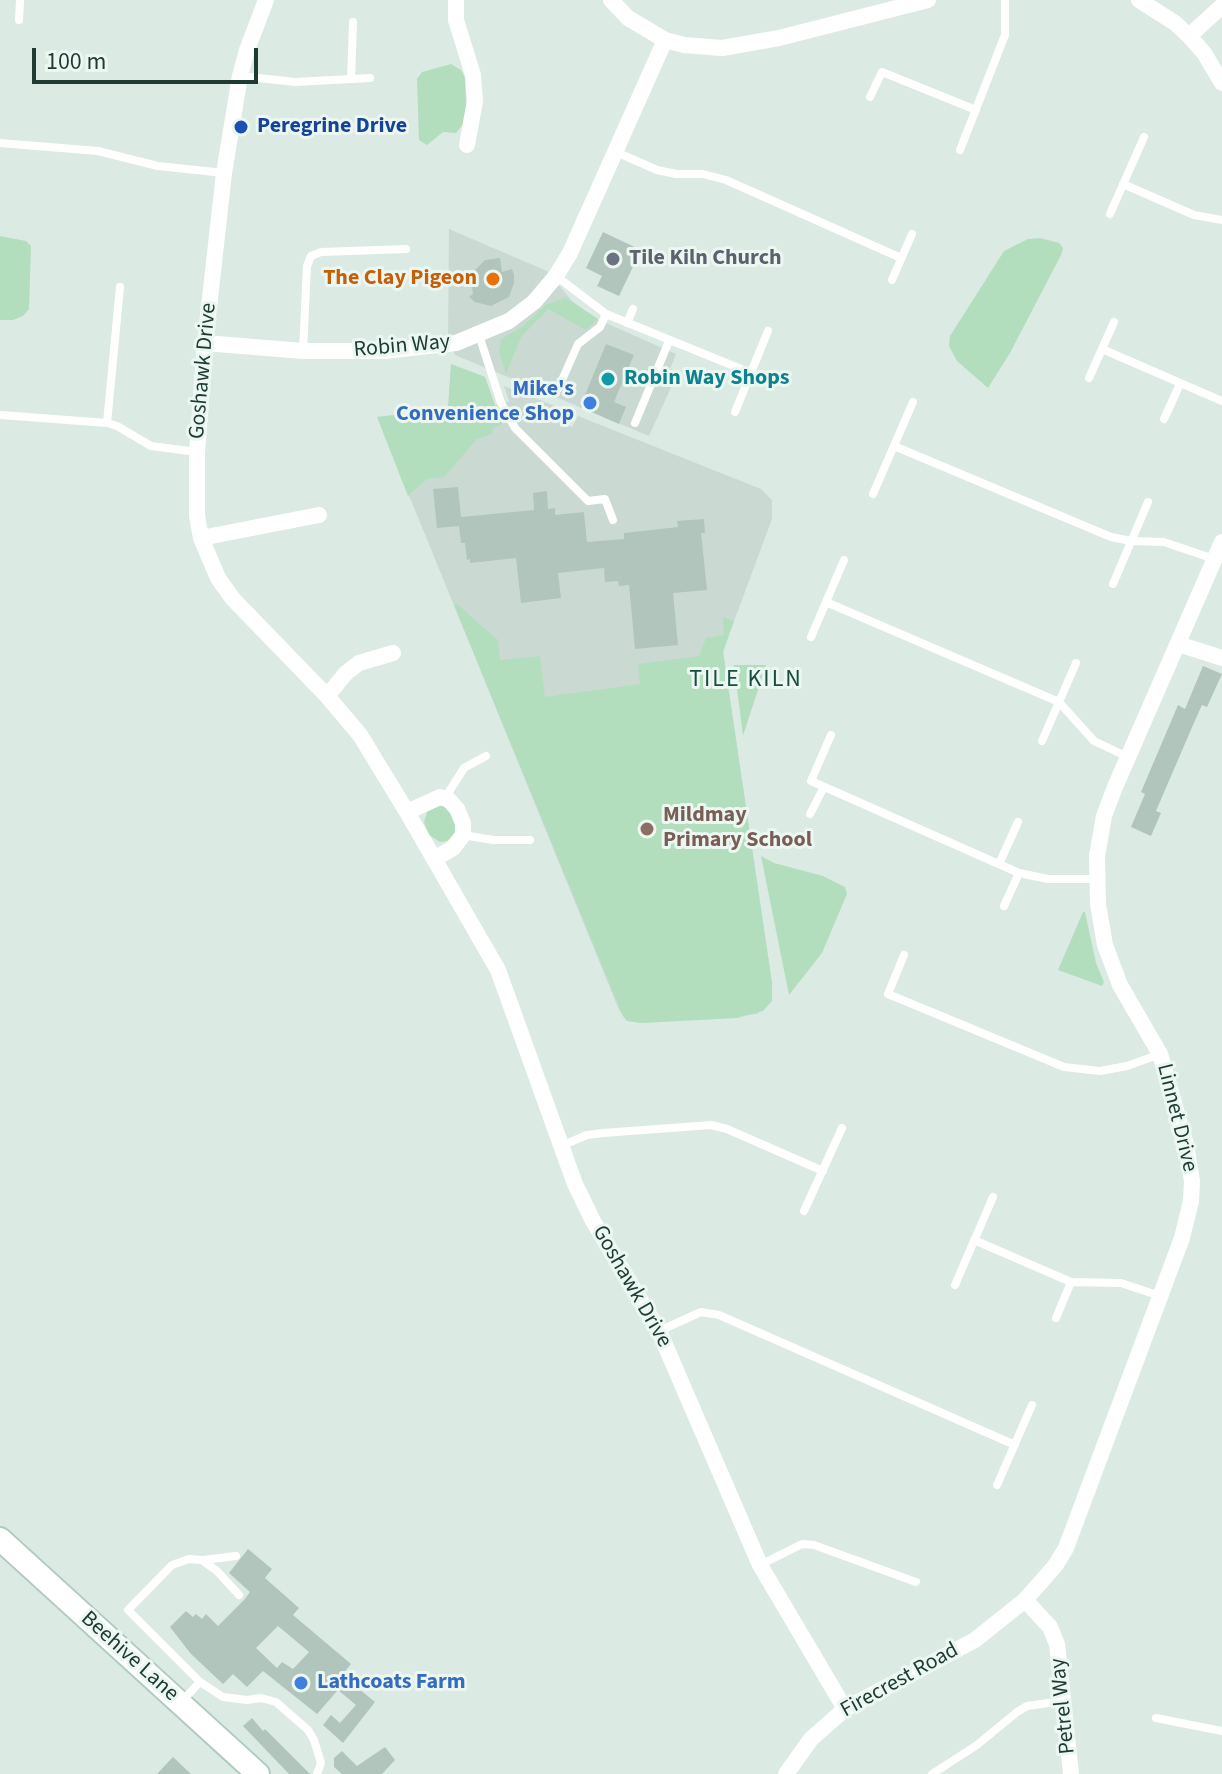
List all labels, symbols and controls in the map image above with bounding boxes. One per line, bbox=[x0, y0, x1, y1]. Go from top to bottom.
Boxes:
scale bar bbox=[36, 32, 262, 82]
text: 100 m bbox=[46, 44, 106, 79]
place label: Peregrine Drive bbox=[257, 114, 407, 140]
marker: Peregrine Drive bbox=[232, 118, 250, 136]
place label: Tile Kiln Church bbox=[629, 246, 782, 272]
marker: Tile Kiln Church bbox=[604, 250, 622, 268]
place label: The Clay Pigeon bbox=[323, 266, 477, 292]
marker: The Clay Pigeon bbox=[484, 270, 502, 288]
street label: Goshawk Drive bbox=[185, 302, 223, 440]
street label: Robin Way bbox=[353, 330, 451, 364]
place label: Robin Way Shops bbox=[624, 366, 789, 392]
marker: Robin Way Shops bbox=[599, 370, 617, 388]
place label: Mike's Convenience Shop bbox=[396, 377, 574, 428]
marker: Mike's Convenience Shop bbox=[581, 394, 599, 412]
district label: TILE KILN bbox=[689, 667, 803, 695]
place label: Mildmay Primary School bbox=[663, 803, 812, 854]
marker: Mildmay Primary School bbox=[638, 820, 656, 838]
street label: Linnet Drive bbox=[1150, 1061, 1202, 1175]
street label: Goshawk Drive bbox=[585, 1221, 677, 1353]
street label: Beehive Lane bbox=[75, 1606, 183, 1708]
street label: Firecrest Road bbox=[836, 1638, 964, 1724]
street label: Petrel Way bbox=[1046, 1657, 1082, 1755]
place label: Lathcoats Farm bbox=[317, 1670, 466, 1696]
marker: Lathcoats Farm bbox=[292, 1674, 310, 1692]

